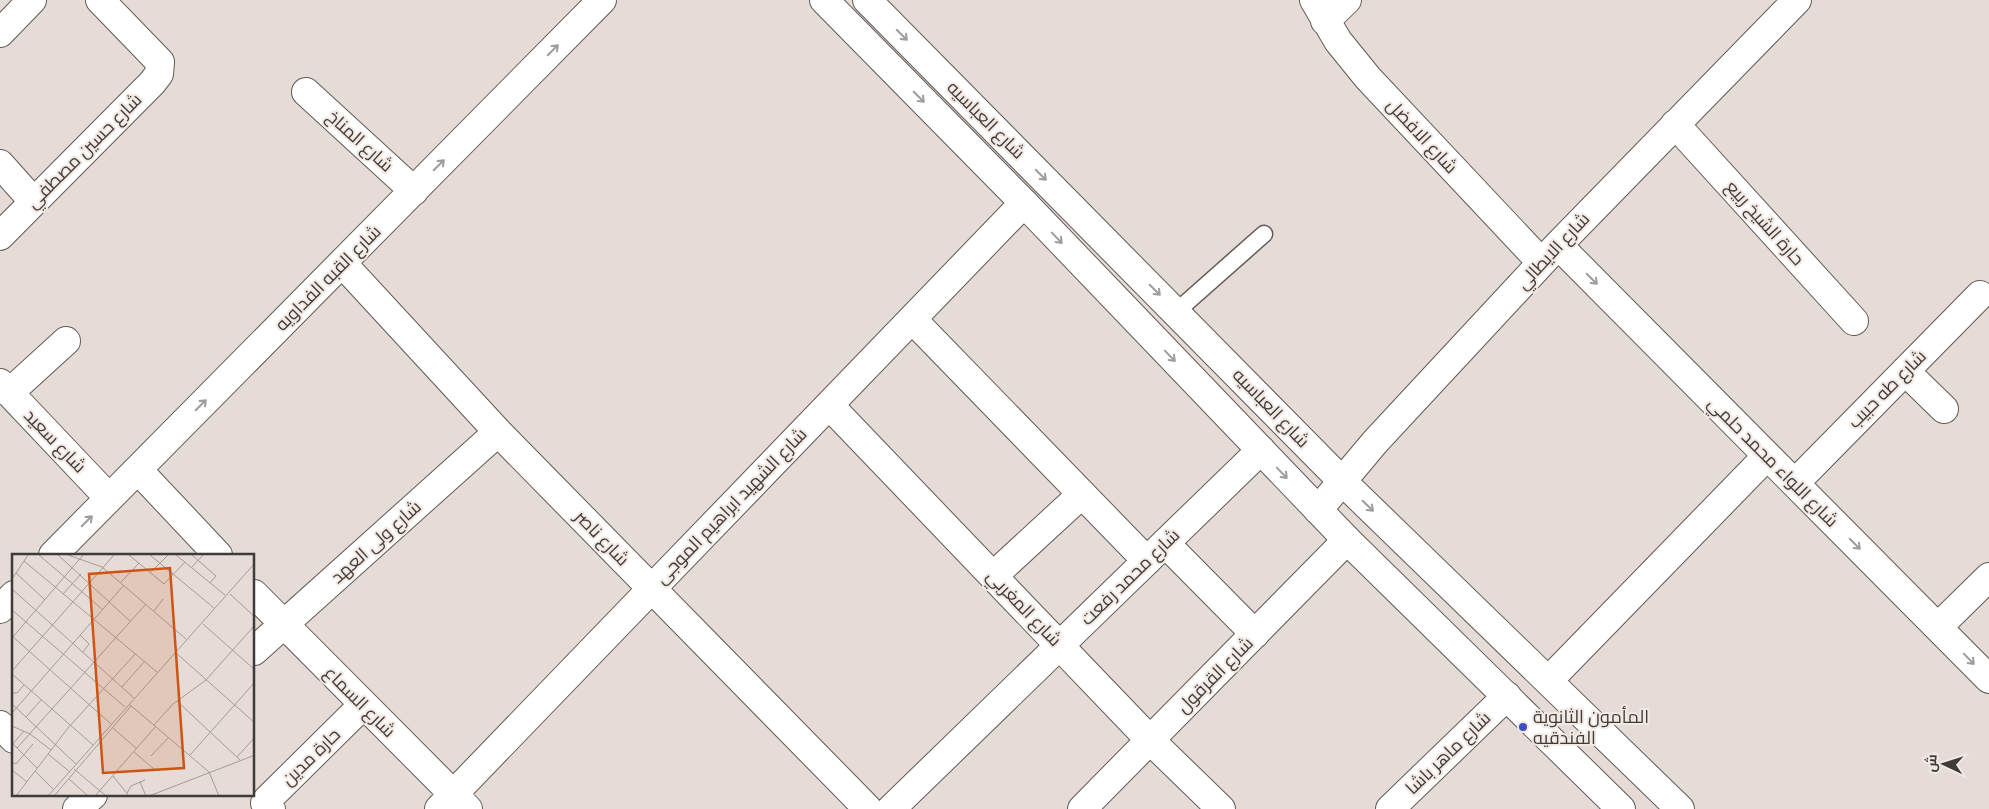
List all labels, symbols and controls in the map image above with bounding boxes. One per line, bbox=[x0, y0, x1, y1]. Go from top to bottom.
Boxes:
one-way arrow bbox=[895, 28, 907, 40]
one-way arrow bbox=[547, 44, 559, 56]
street label: شارع العباسيه bbox=[942, 76, 1030, 164]
street label: شارع حسين مصطفي bbox=[22, 89, 148, 215]
one-way arrow bbox=[913, 91, 925, 103]
street label: شارع الافضل bbox=[1381, 94, 1462, 179]
street label: شارع المناخ bbox=[322, 105, 398, 177]
one-way arrow bbox=[433, 159, 445, 172]
one-way arrow bbox=[1035, 169, 1047, 181]
street label: حارة الشيخ ربيع bbox=[1720, 176, 1809, 271]
street label: شارع الايطالي bbox=[1512, 208, 1596, 296]
street label: شارع القبه الفداويه bbox=[270, 220, 386, 336]
one-way arrow bbox=[1051, 232, 1063, 245]
one-way arrow bbox=[1586, 273, 1598, 286]
one-way arrow bbox=[1149, 284, 1161, 296]
street label: شارع طه حبيب bbox=[1843, 345, 1932, 434]
one-way arrow bbox=[1164, 349, 1176, 362]
street label: شارع العباسيه bbox=[1227, 364, 1314, 453]
street label: شارع اللواء محمد حلمي bbox=[1701, 392, 1843, 534]
one-way arrow bbox=[195, 399, 208, 411]
street label: شارع سعيد bbox=[19, 405, 91, 478]
street label: شارع الشهيد ابراهيم الموجى bbox=[651, 423, 812, 589]
one-way arrow bbox=[1276, 467, 1288, 479]
street label: شارع ولى العهد bbox=[326, 496, 426, 589]
one-way arrow bbox=[1361, 499, 1373, 511]
street label: شارع ناصر bbox=[569, 505, 634, 571]
one-way arrow bbox=[81, 514, 93, 527]
street label: شارع محمد رفعت bbox=[1076, 524, 1185, 630]
one-way arrow bbox=[1848, 537, 1860, 549]
inset map bbox=[12, 554, 255, 796]
street label: شارع المغربي bbox=[980, 565, 1066, 653]
street label: شارع القرقول bbox=[1172, 632, 1258, 718]
one-way arrow bbox=[1963, 653, 1975, 665]
street label: شارع السماع bbox=[319, 662, 400, 743]
place label: المأمون الثانوية الفندقيه bbox=[1533, 706, 1649, 749]
street label: شارع ماهر باشا bbox=[1401, 707, 1496, 800]
marker: المأمون الثانوية الفندقيه bbox=[1517, 721, 1529, 733]
street label: حارة مدين bbox=[277, 724, 345, 790]
north arrow bbox=[1919, 739, 1969, 789]
text: ش bbox=[1922, 754, 1941, 773]

